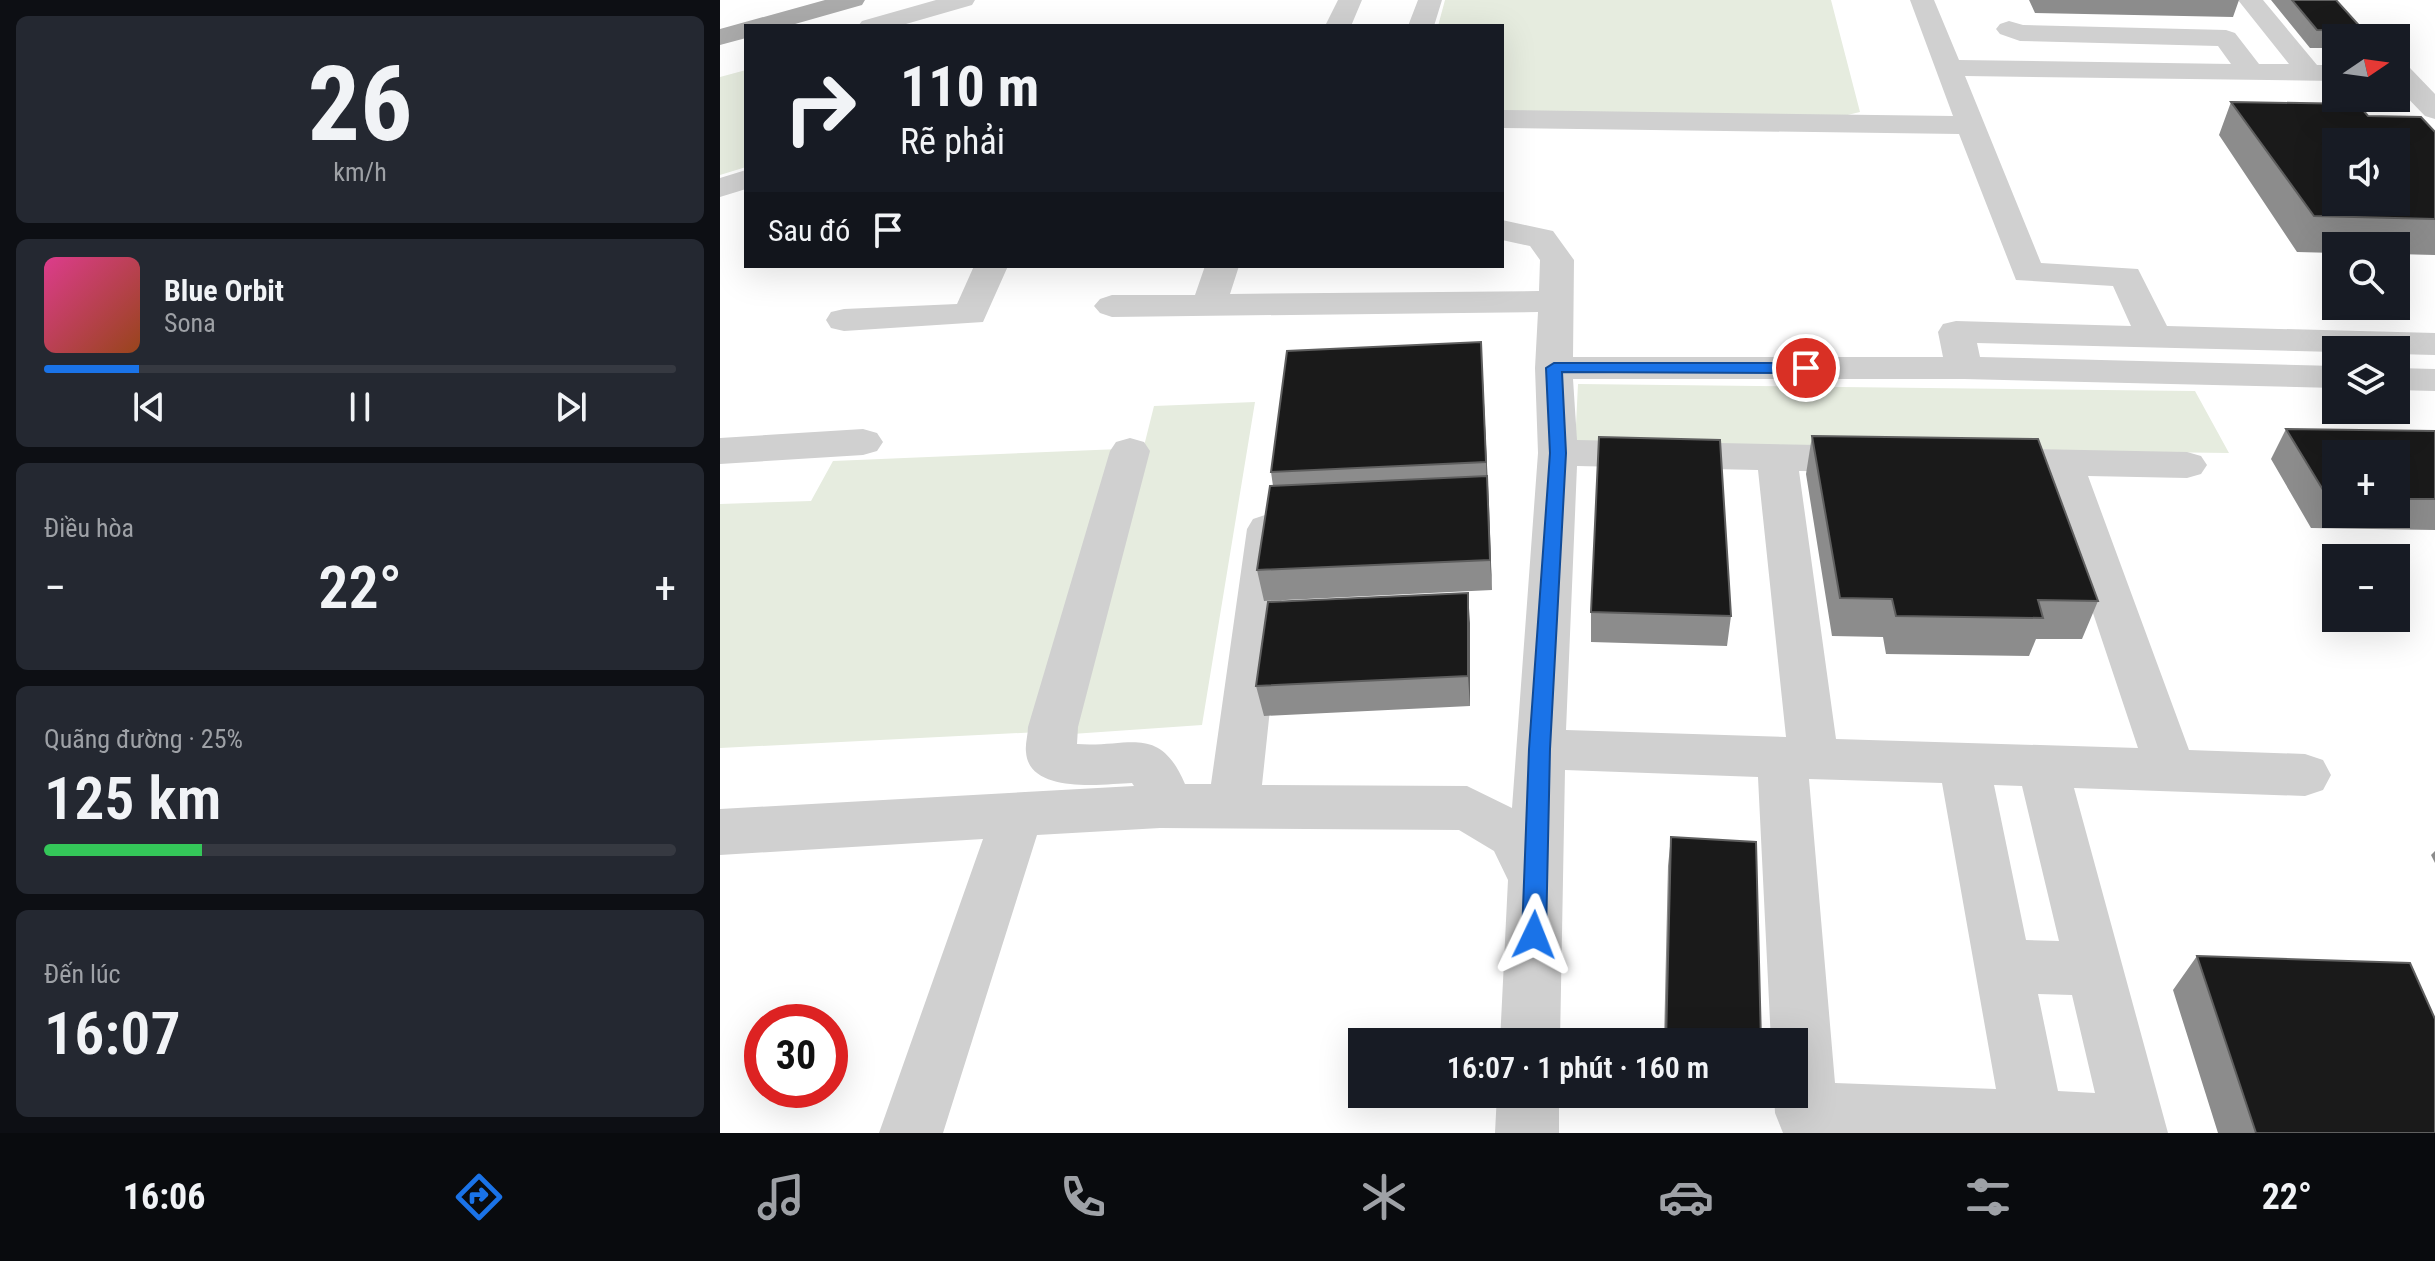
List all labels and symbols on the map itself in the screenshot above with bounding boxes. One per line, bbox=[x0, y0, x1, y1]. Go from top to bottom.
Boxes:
north arrow bbox=[2322, 24, 2410, 112]
pin bbox=[1772, 334, 1840, 402]
position arrow bbox=[1492, 893, 1576, 977]
speed limit sign: 30 bbox=[744, 1004, 848, 1108]

